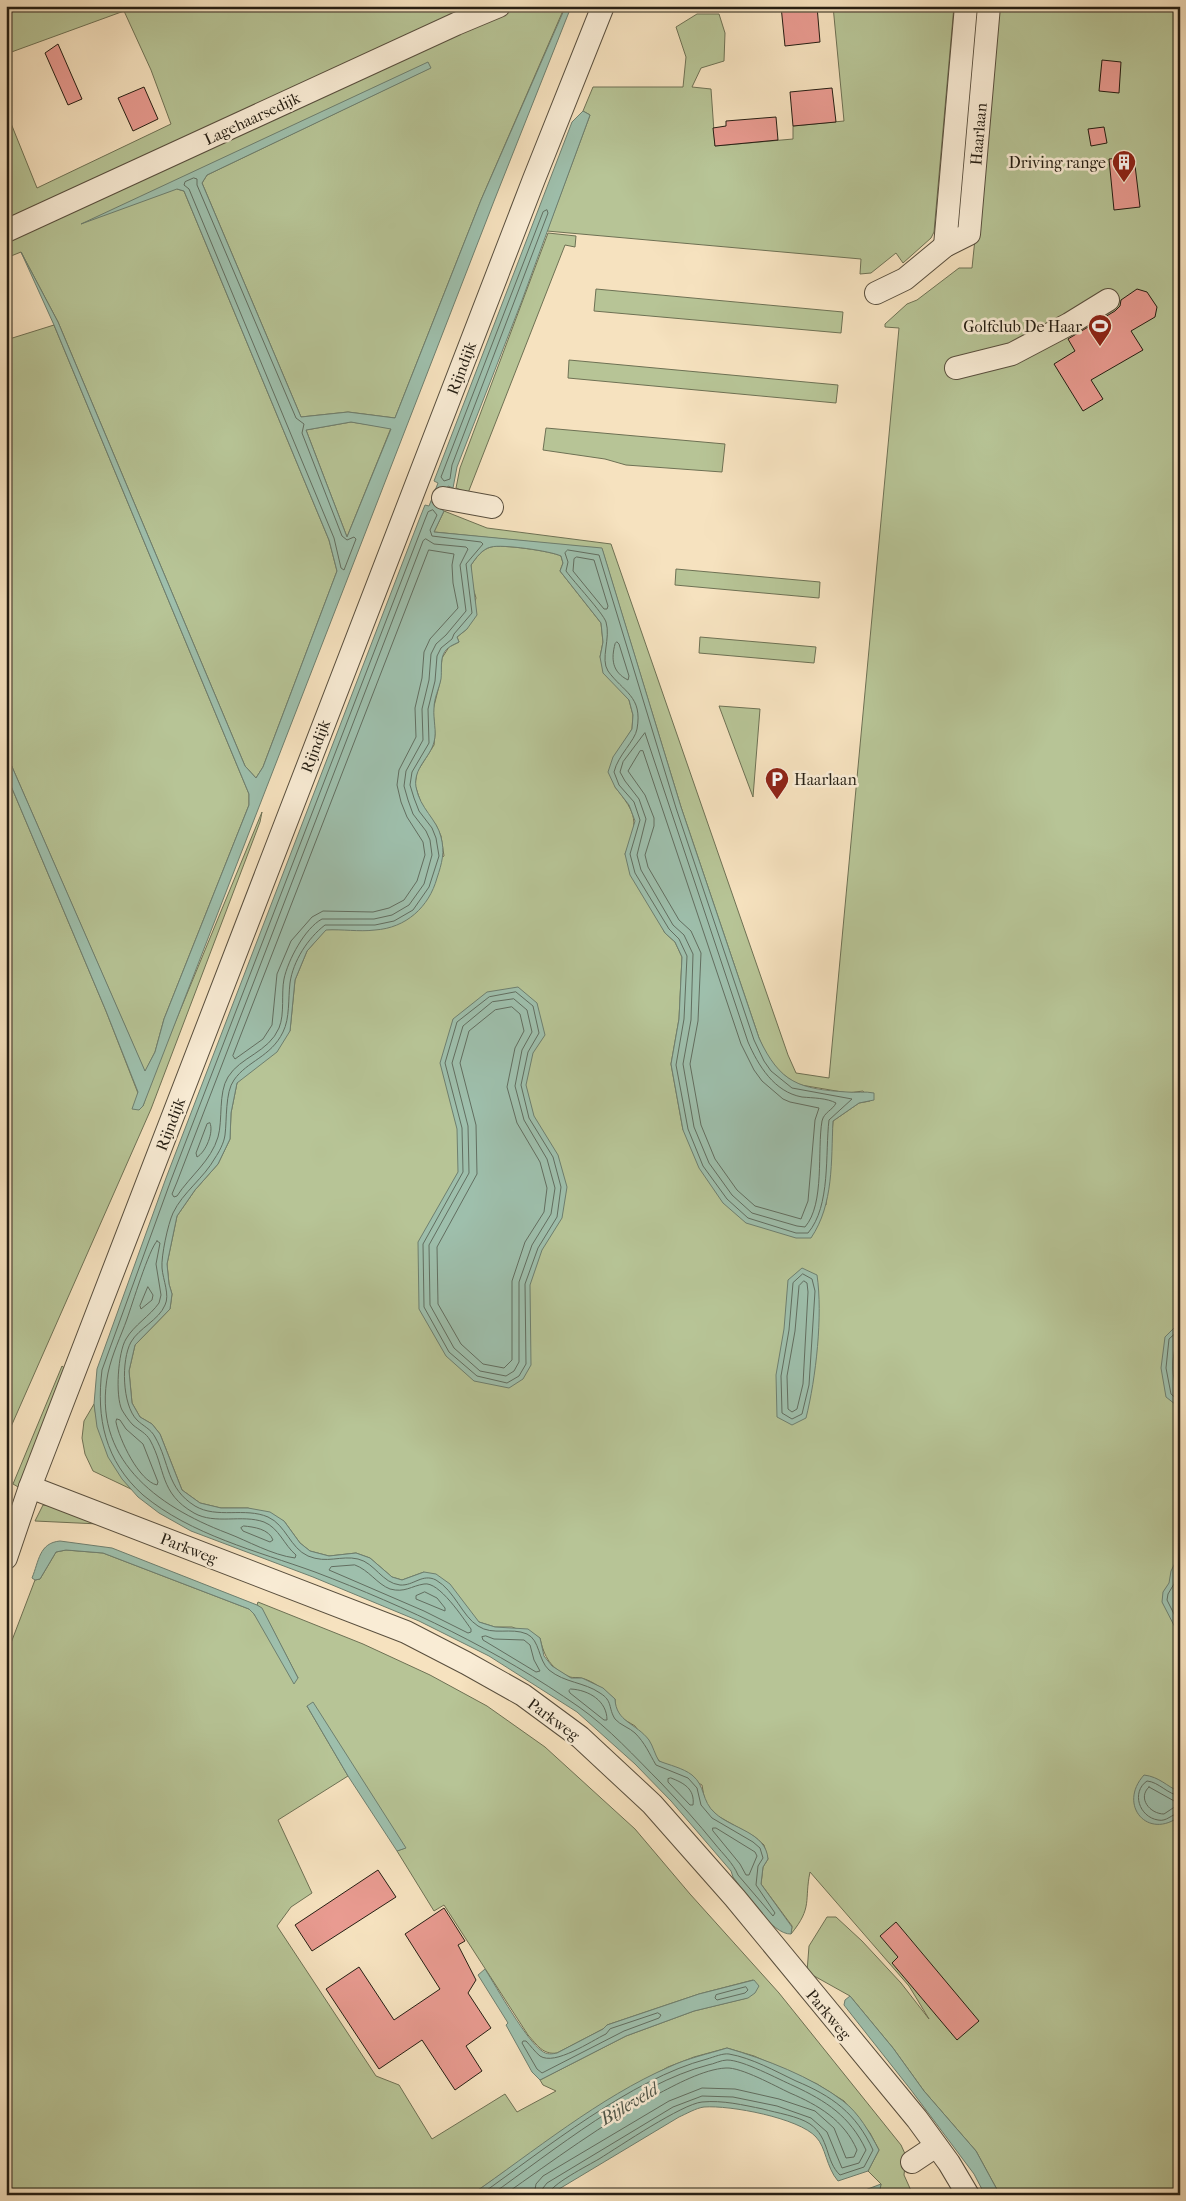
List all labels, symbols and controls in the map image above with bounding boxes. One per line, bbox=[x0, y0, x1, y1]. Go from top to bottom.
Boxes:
street label: Lagehaarsedijk bbox=[201, 88, 304, 149]
street label: Haarlaan bbox=[966, 101, 991, 166]
building icon: Driving range bbox=[1111, 149, 1137, 183]
place label: Driving range bbox=[1009, 153, 1106, 172]
sports icon: Golfclub De Haar bbox=[1087, 313, 1113, 347]
place label: Golfclub De Haar bbox=[963, 317, 1082, 336]
street label: Rijndijk bbox=[443, 338, 481, 397]
street label: Rijndijk bbox=[297, 716, 335, 775]
parking icon: Haarlaan bbox=[764, 766, 790, 800]
place label: Haarlaan bbox=[794, 770, 857, 789]
street label: Rijndijk bbox=[152, 1094, 190, 1153]
street label: Parkweg bbox=[157, 1529, 221, 1568]
street label: Parkweg bbox=[524, 1694, 584, 1745]
street label: Parkweg bbox=[802, 1985, 855, 2044]
water label: Bijleveld bbox=[596, 2078, 664, 2130]

